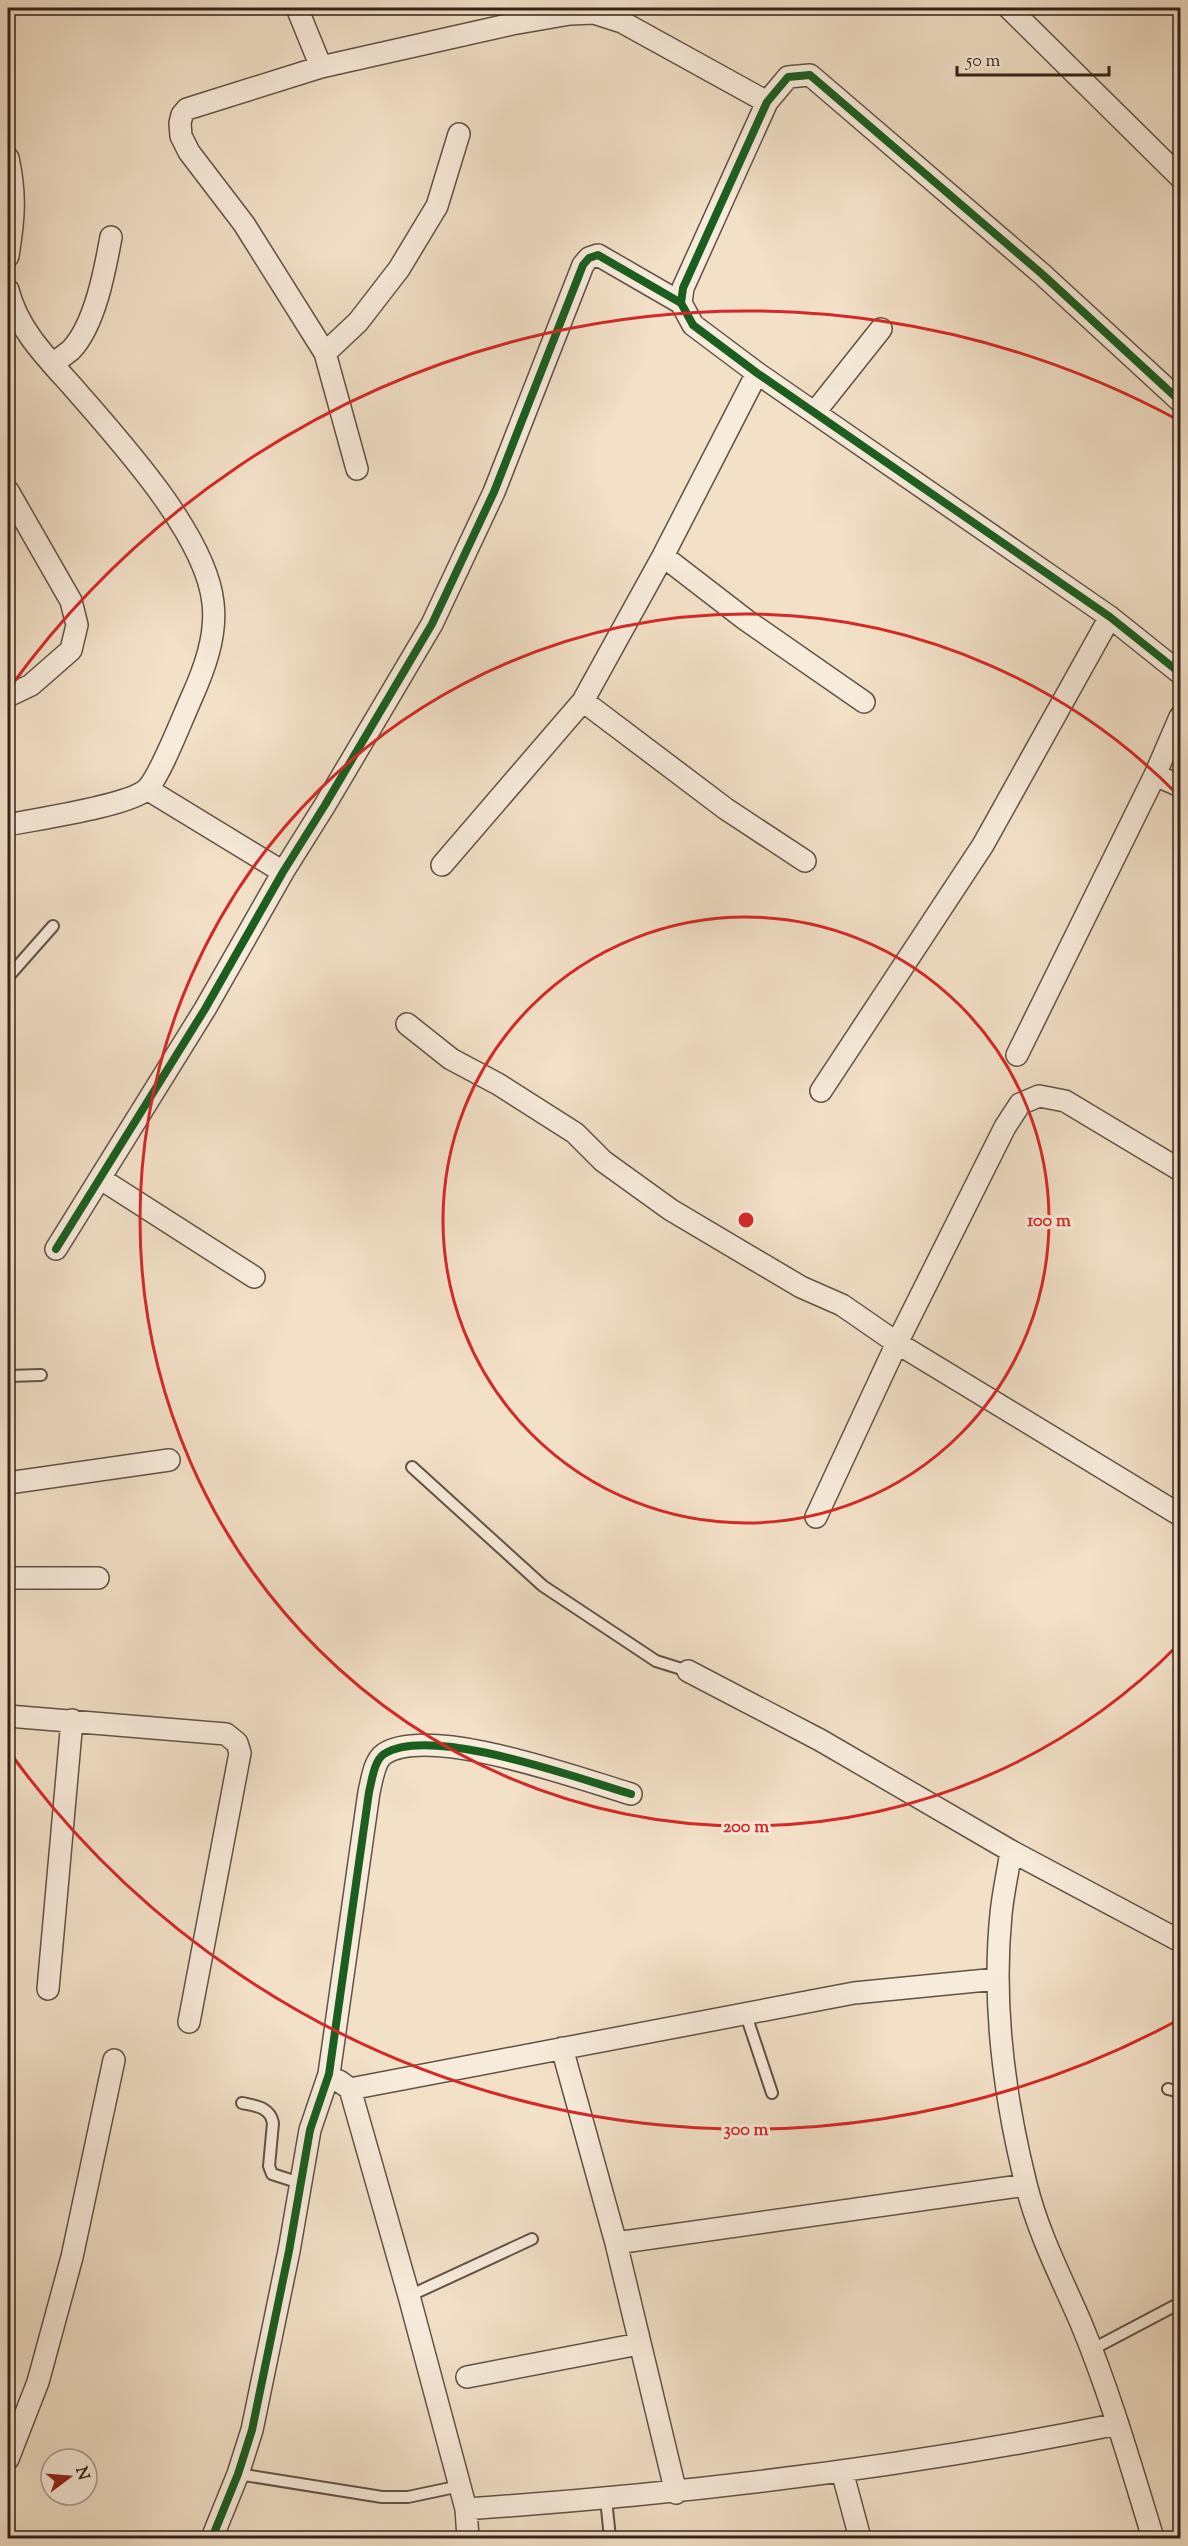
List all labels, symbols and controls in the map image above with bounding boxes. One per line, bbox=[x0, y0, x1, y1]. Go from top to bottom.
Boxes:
scale bar bbox=[957, 39, 1108, 77]
text: 50 m bbox=[965, 49, 1001, 75]
text: 100 m bbox=[1027, 1209, 1071, 1235]
centre of rings bbox=[736, 1210, 756, 1230]
text: 200 m bbox=[723, 1815, 769, 1841]
text: 300 m bbox=[724, 2118, 769, 2144]
north arrow bbox=[39, 2447, 99, 2507]
text: N bbox=[68, 2464, 94, 2483]

